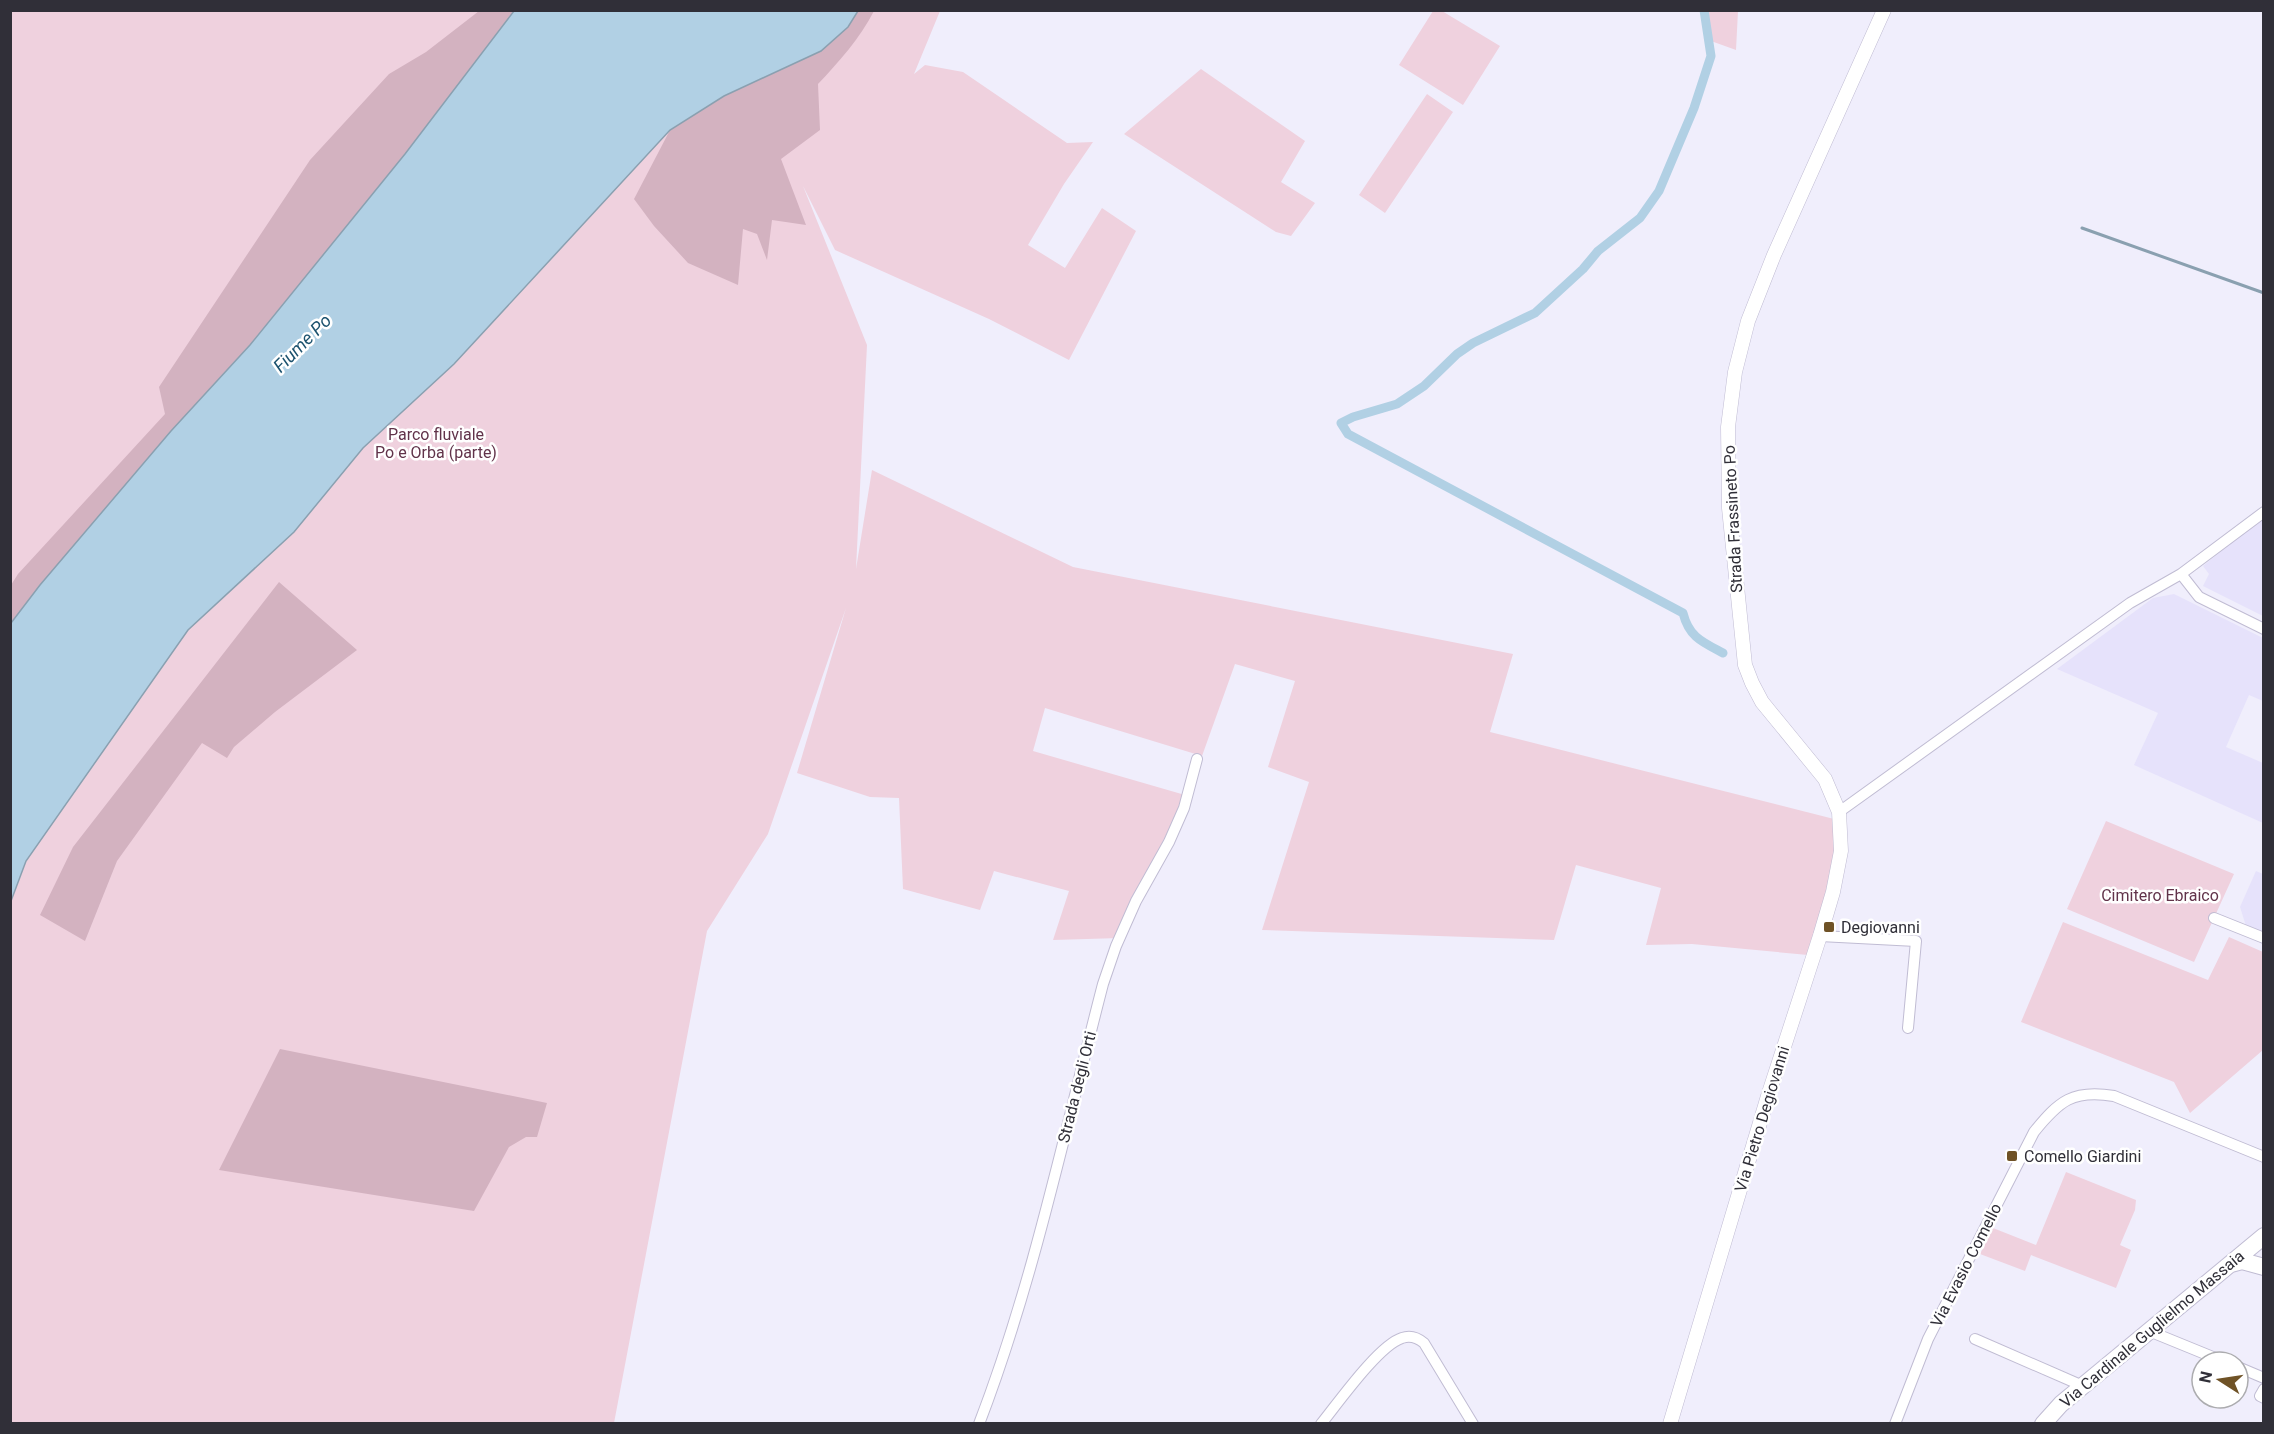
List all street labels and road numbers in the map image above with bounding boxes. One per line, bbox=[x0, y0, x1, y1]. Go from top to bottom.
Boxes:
street label: Strada Frassineto Po bbox=[1720, 445, 1746, 593]
street label: Strada degli Orti bbox=[1054, 1029, 1100, 1145]
street label: Via Pietro Degiovanni bbox=[1731, 1044, 1793, 1194]
street label: Via Evasio Comello bbox=[1927, 1200, 2005, 1330]
street label: Via Cardinale Guglielmo Massaia bbox=[2056, 1246, 2248, 1412]

